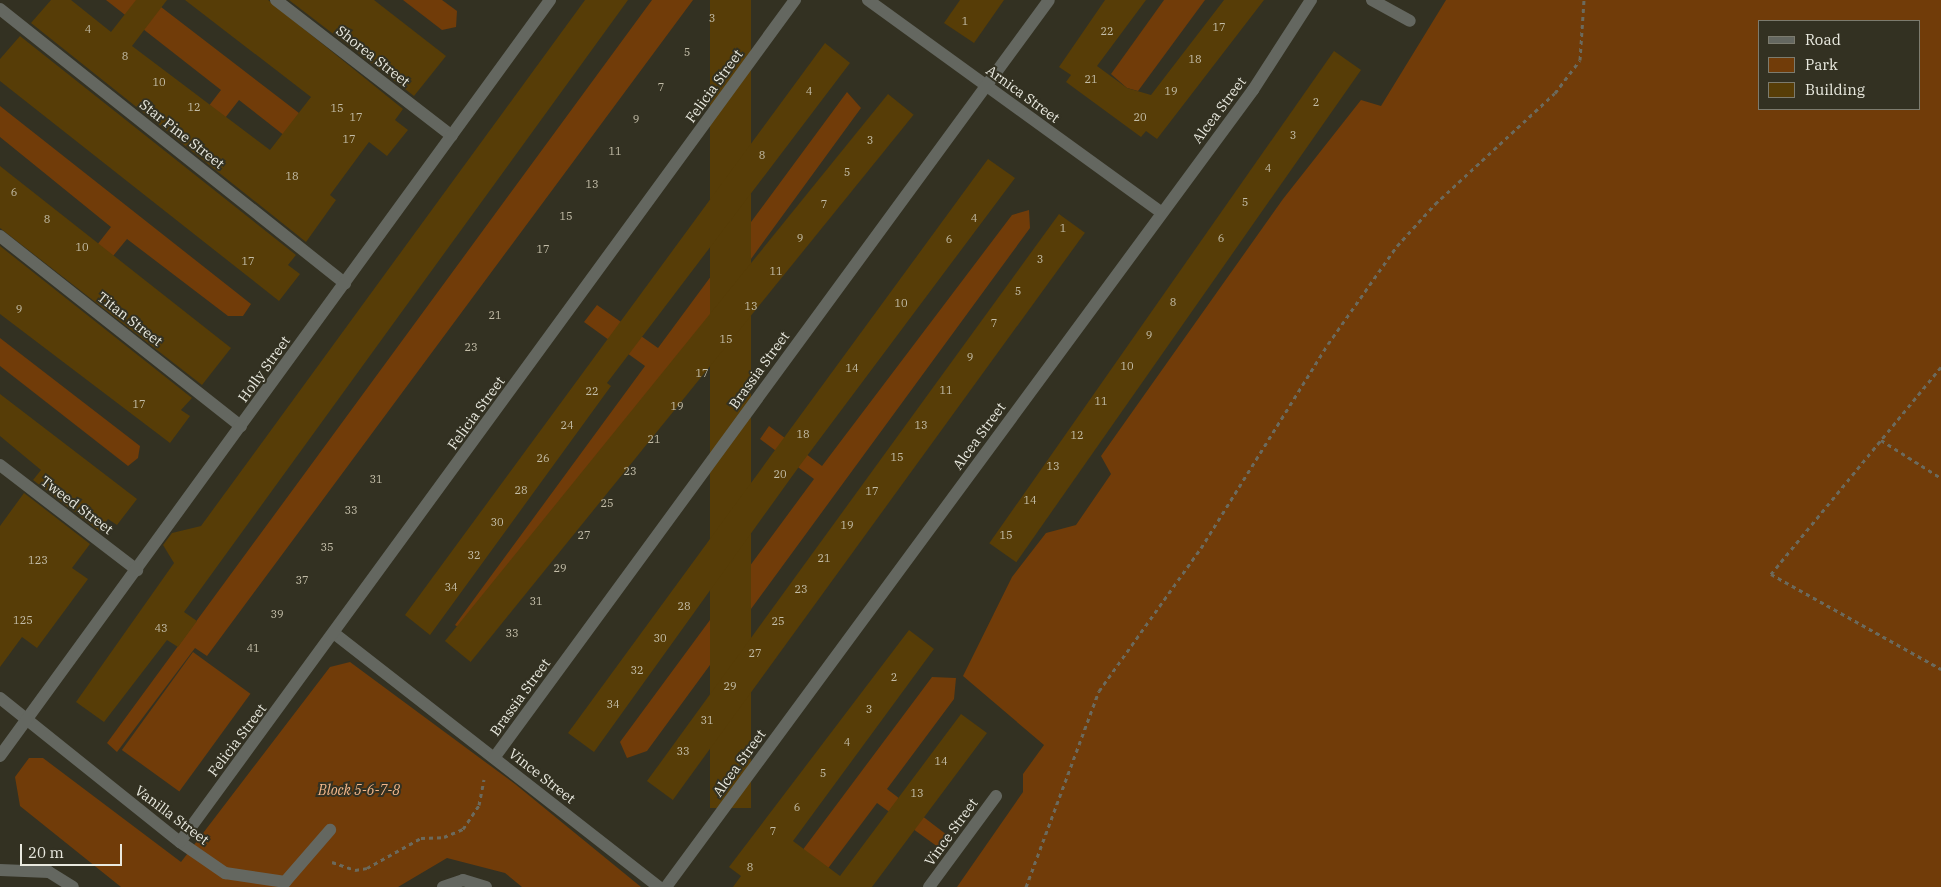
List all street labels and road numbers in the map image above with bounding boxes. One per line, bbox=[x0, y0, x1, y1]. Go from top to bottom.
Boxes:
street label: Shorea Street bbox=[333, 22, 413, 90]
street label: Felicia Street bbox=[682, 46, 746, 126]
street label: Arnica Street bbox=[983, 62, 1063, 126]
street label: Alcea Street bbox=[1189, 74, 1249, 146]
street label: Star Pine Street bbox=[136, 96, 228, 172]
street label: Titan Street bbox=[94, 288, 166, 350]
street label: Brassia Street bbox=[725, 328, 793, 412]
street label: Holly Street bbox=[234, 333, 294, 405]
street label: Felicia Street bbox=[444, 373, 508, 453]
street label: Alcea Street bbox=[949, 399, 1009, 473]
street label: Tweed Street bbox=[38, 472, 116, 538]
street label: Brassia Street bbox=[486, 655, 554, 739]
street label: Felicia Street bbox=[204, 701, 270, 779]
street label: Alcea Street bbox=[709, 726, 769, 800]
street label: Vince Street bbox=[505, 745, 579, 807]
street label: Vanilla Street bbox=[132, 782, 212, 848]
street label: Vince Street bbox=[921, 795, 981, 869]

